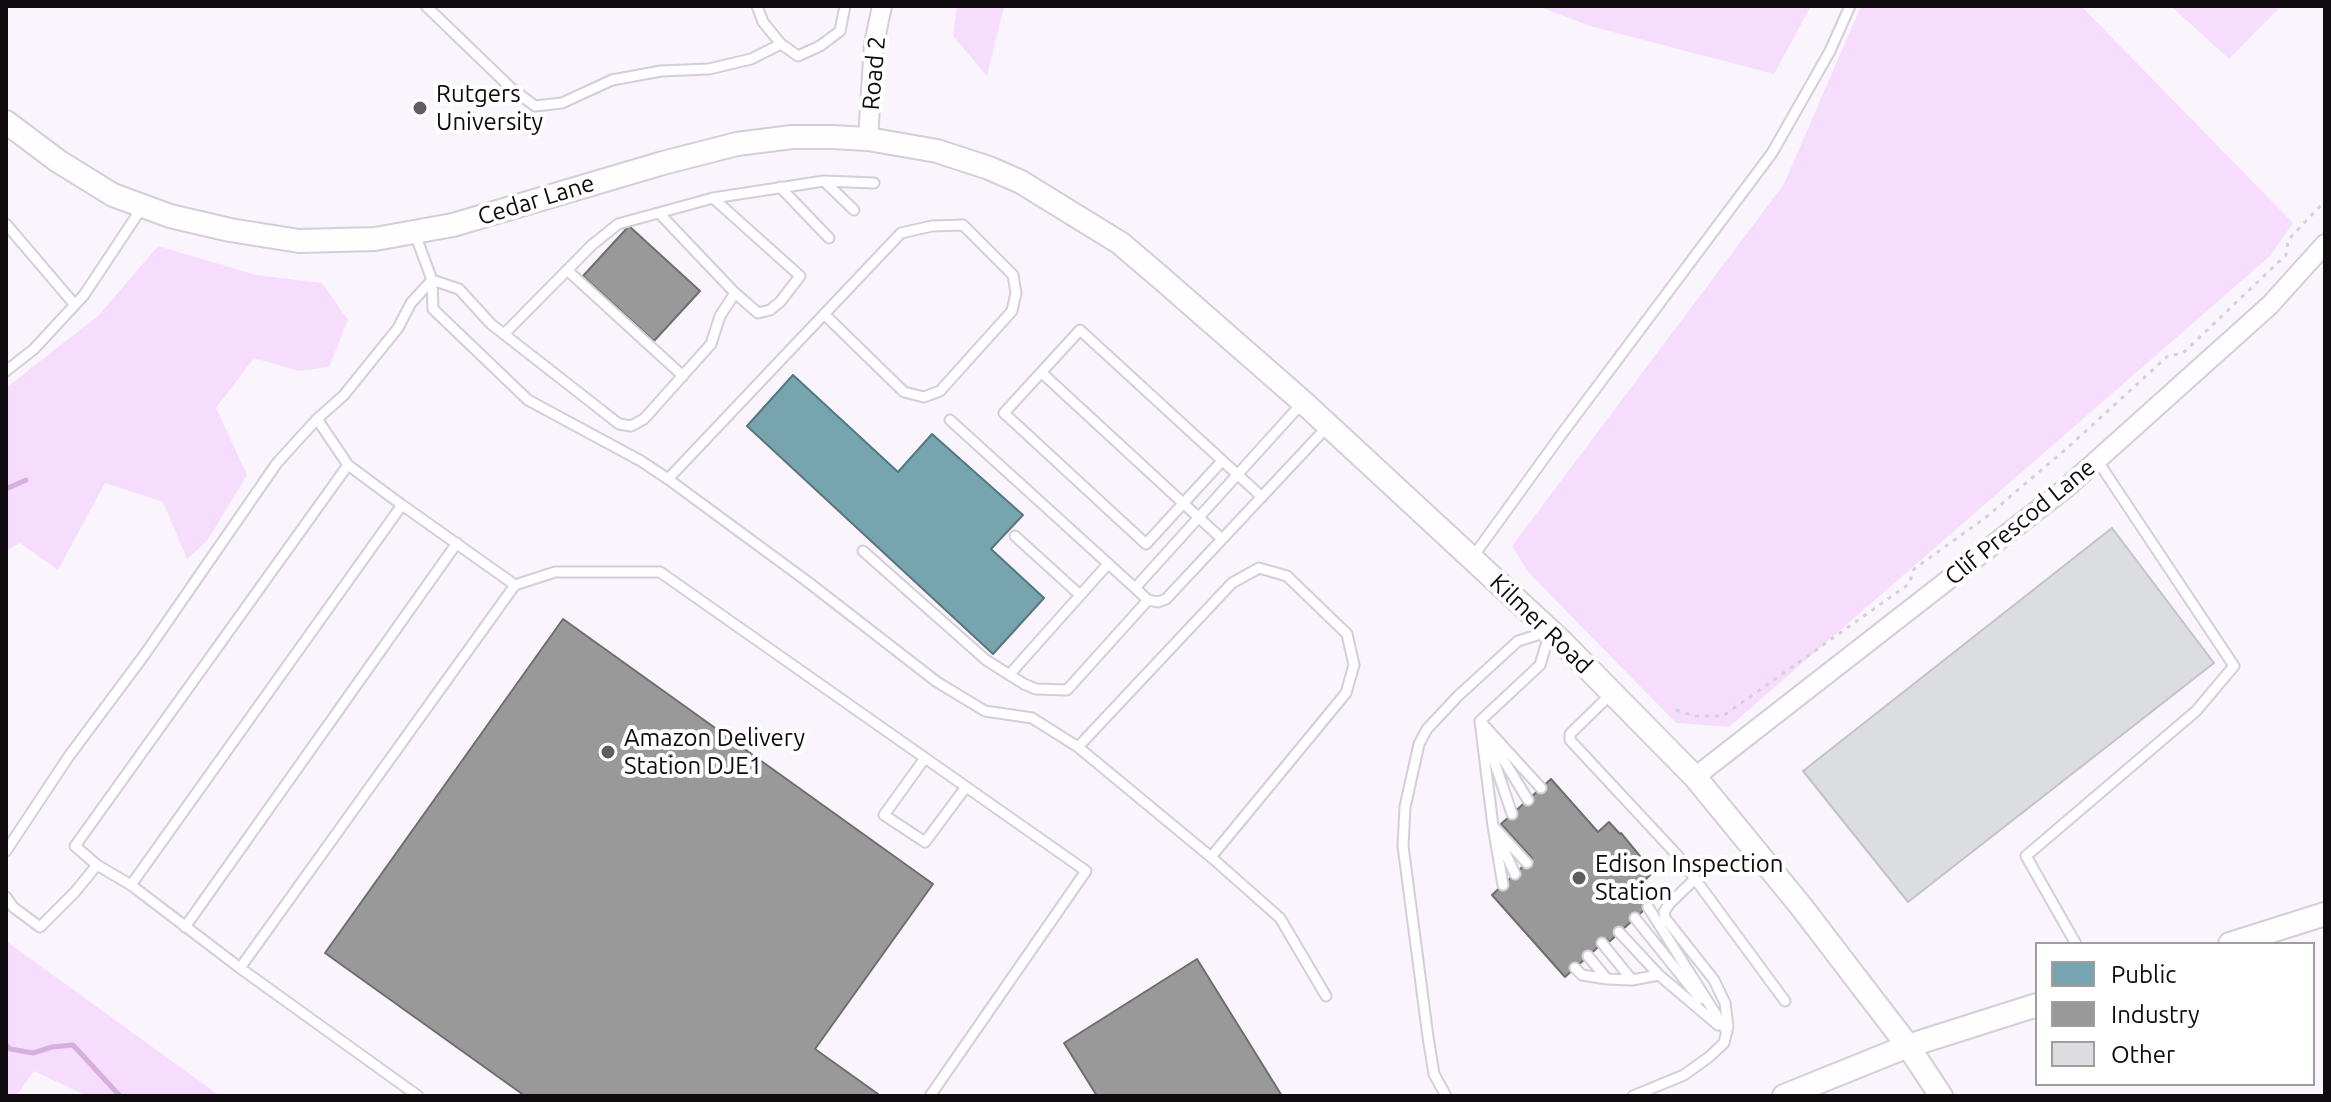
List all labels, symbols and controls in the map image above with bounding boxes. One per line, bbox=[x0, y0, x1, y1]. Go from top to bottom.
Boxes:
street label: Road 2 bbox=[856, 35, 892, 111]
place label: Rutgers University bbox=[436, 80, 543, 136]
marker: Rutgers University bbox=[411, 99, 429, 117]
street label: Cedar Lane bbox=[474, 169, 598, 231]
street label: Clif Prescod Lane bbox=[1939, 453, 2101, 591]
street label: Kilmer Road bbox=[1484, 568, 1598, 680]
place label: Amazon Delivery Station DJE1 bbox=[624, 724, 805, 780]
marker: Amazon Delivery Station DJE1 bbox=[599, 743, 617, 761]
place label: Edison Inspection Station bbox=[1595, 850, 1783, 906]
marker: Edison Inspection Station bbox=[1570, 869, 1588, 887]
legend bbox=[2035, 942, 2315, 1086]
text: Public bbox=[2111, 961, 2176, 988]
text: Industry bbox=[2111, 1001, 2200, 1028]
text: Other bbox=[2111, 1041, 2175, 1068]

